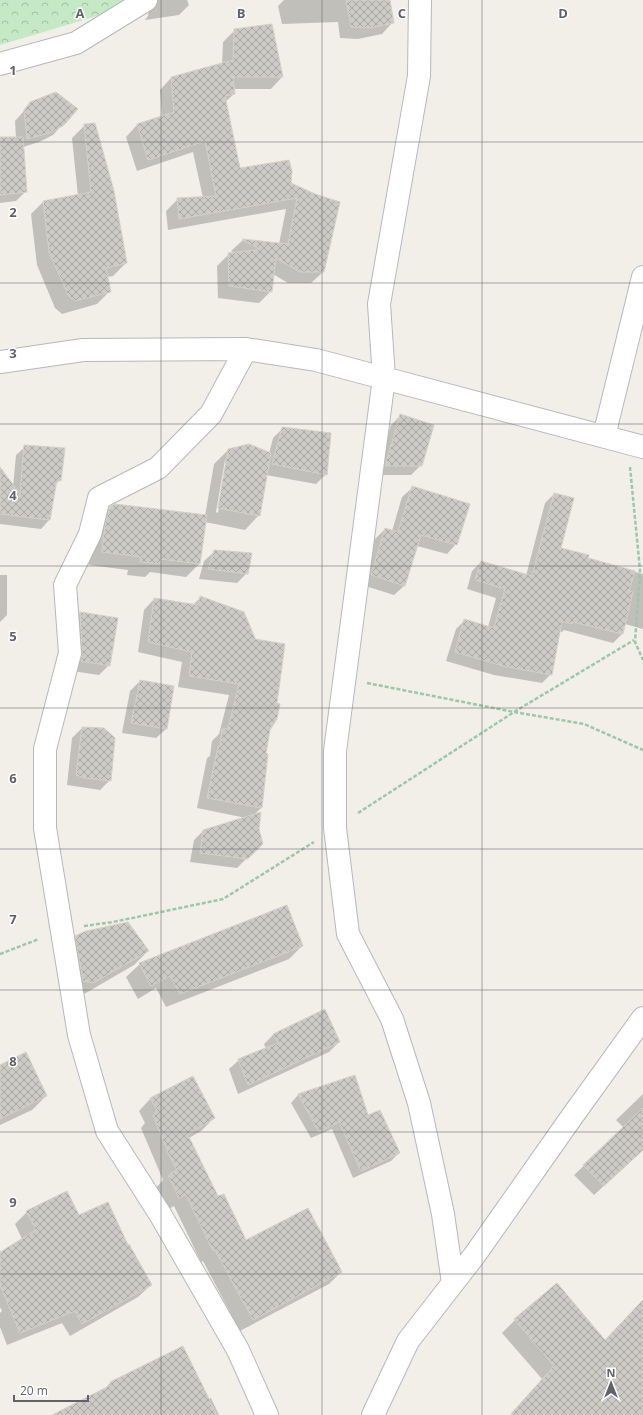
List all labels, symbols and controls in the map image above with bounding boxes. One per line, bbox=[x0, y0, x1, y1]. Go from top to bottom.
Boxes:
text: A bbox=[76, 4, 85, 22]
text: B bbox=[237, 4, 246, 22]
text: C bbox=[398, 4, 406, 22]
text: D bbox=[558, 4, 568, 22]
text: 1 bbox=[9, 61, 17, 79]
text: 2 bbox=[9, 203, 17, 221]
text: 3 bbox=[9, 344, 17, 362]
text: 4 bbox=[9, 486, 17, 504]
text: 5 bbox=[9, 627, 17, 645]
text: 6 bbox=[9, 769, 17, 787]
text: 7 bbox=[9, 910, 17, 928]
text: 8 bbox=[9, 1052, 17, 1070]
text: 9 bbox=[9, 1193, 17, 1211]
north arrow bbox=[591, 1363, 631, 1403]
text: N bbox=[607, 1365, 615, 1380]
scale bar bbox=[14, 1377, 88, 1403]
text: 20 m bbox=[20, 1382, 48, 1399]

